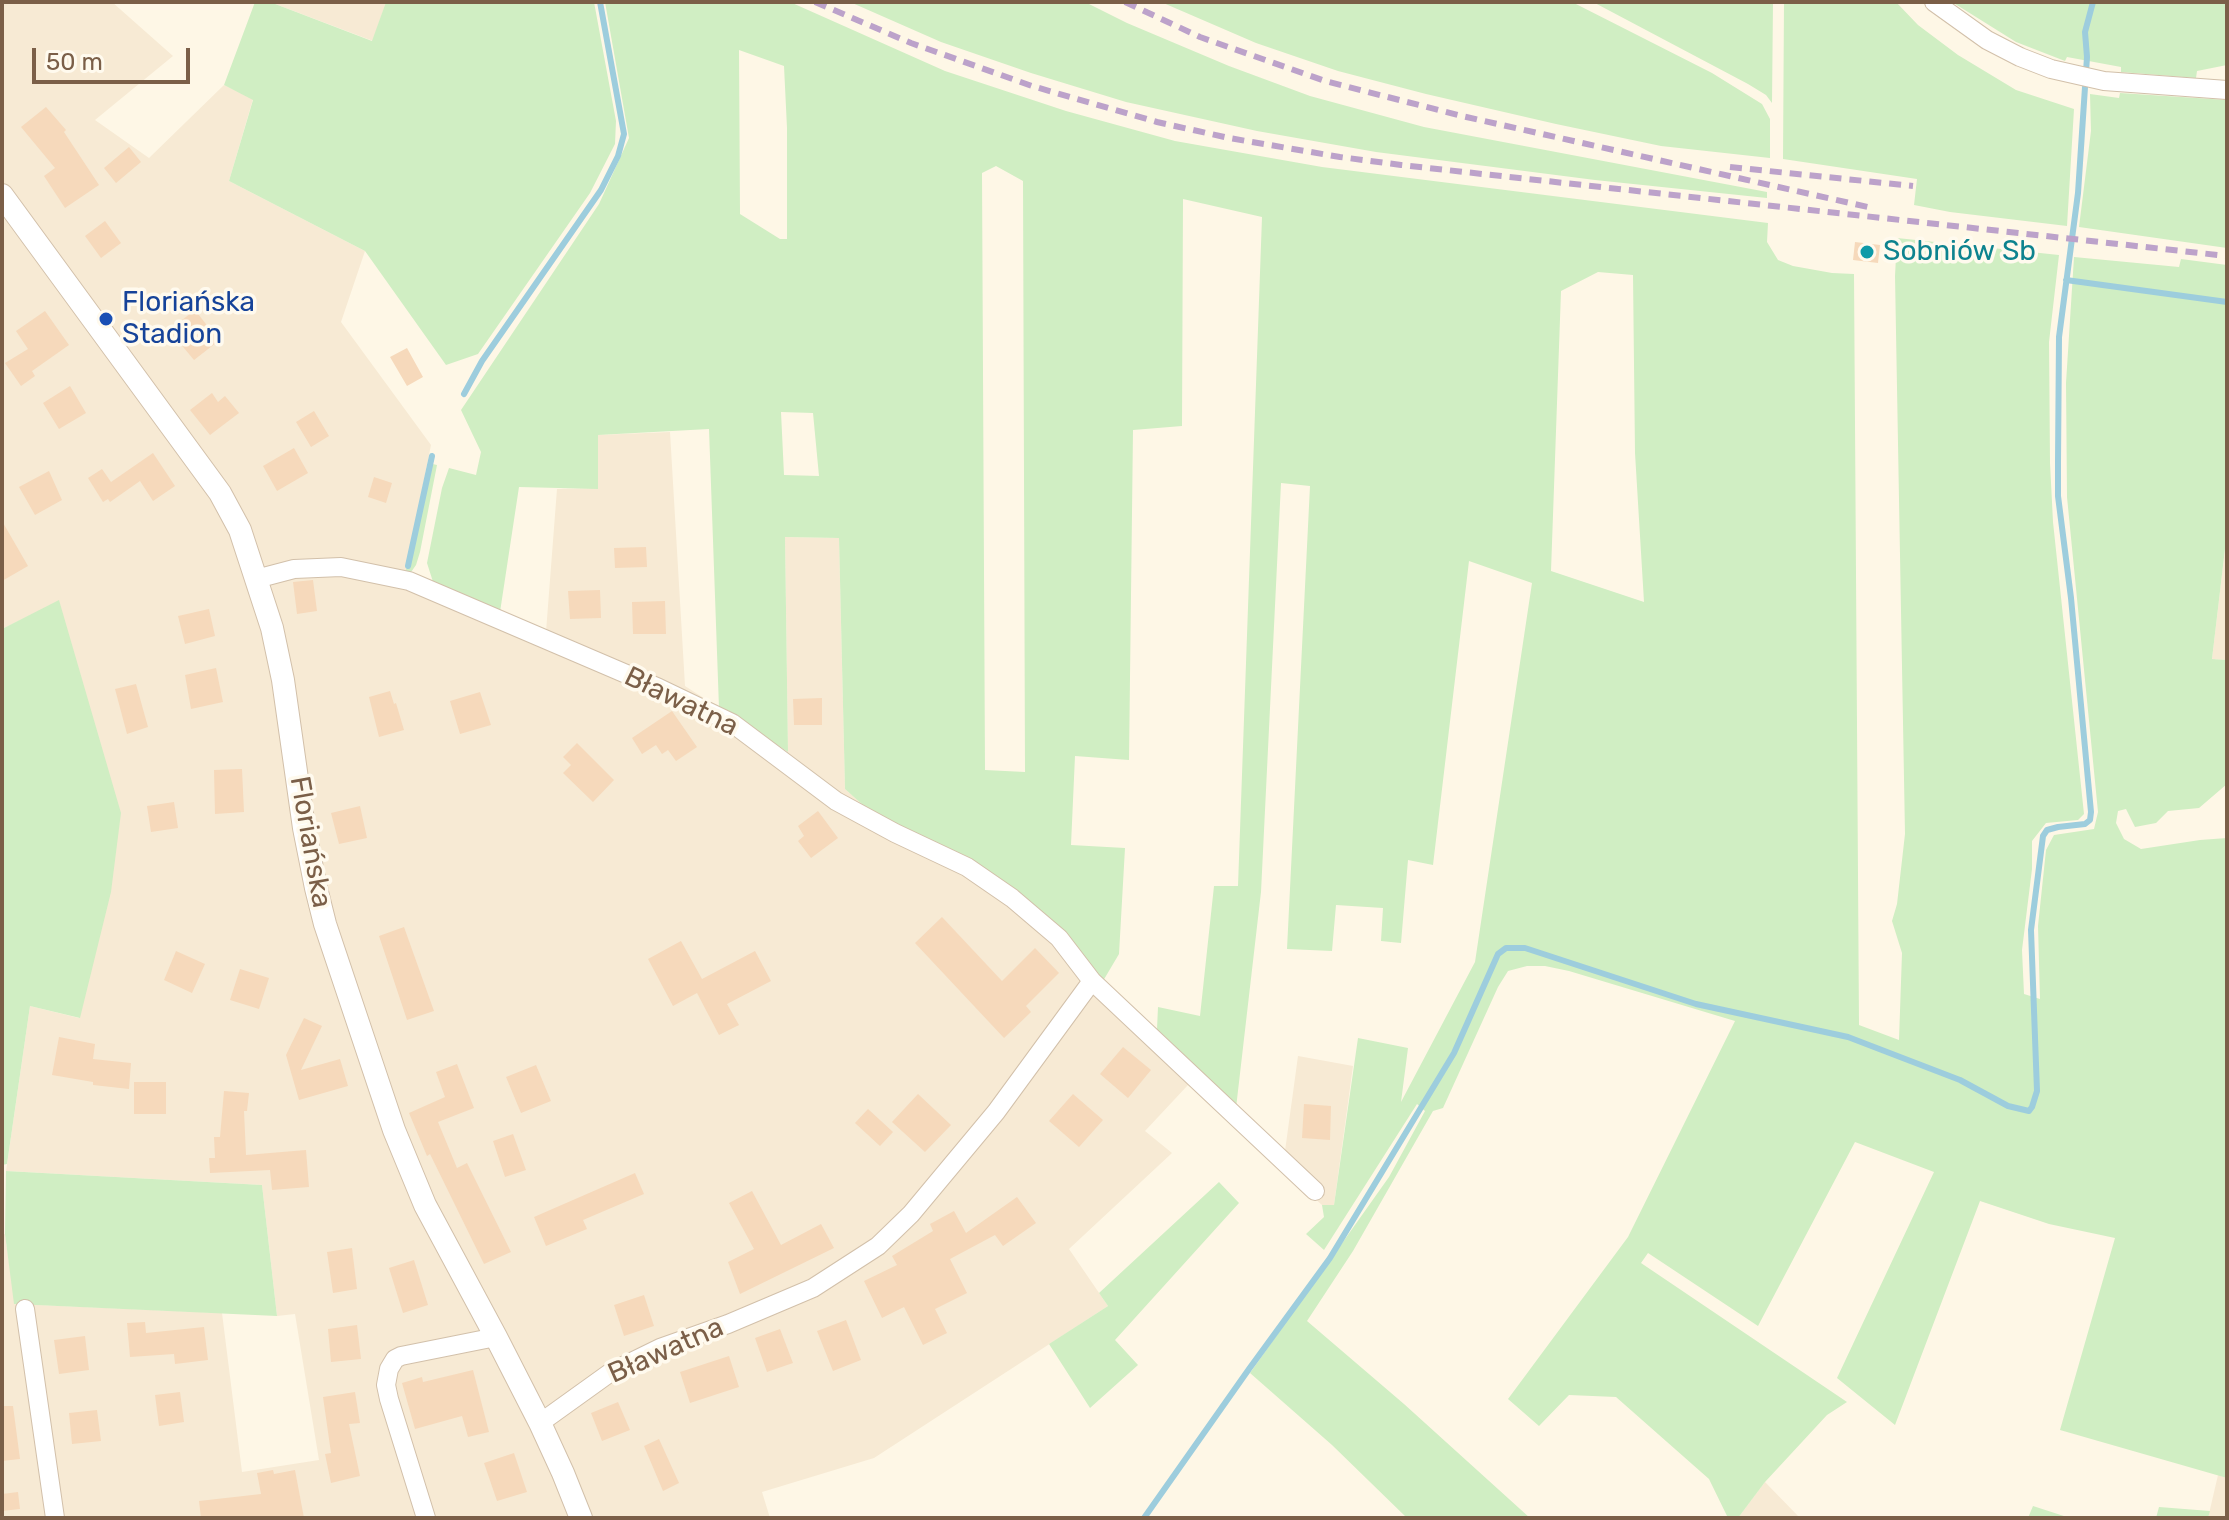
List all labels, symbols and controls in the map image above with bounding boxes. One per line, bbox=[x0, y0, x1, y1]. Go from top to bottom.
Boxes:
scale bar bbox=[36, 32, 194, 82]
text: 50 m bbox=[46, 48, 103, 76]
place label: Sobniów Sb bbox=[1883, 235, 2036, 269]
marker: Sobniów Sb bbox=[1858, 243, 1876, 261]
place label: Floriańska Stadion bbox=[122, 286, 255, 352]
marker: Floriańska Stadion bbox=[97, 310, 115, 328]
street label: Bławatna bbox=[619, 660, 743, 744]
street label: Floriańska bbox=[282, 774, 338, 910]
street label: Bławatna bbox=[603, 1311, 729, 1391]

